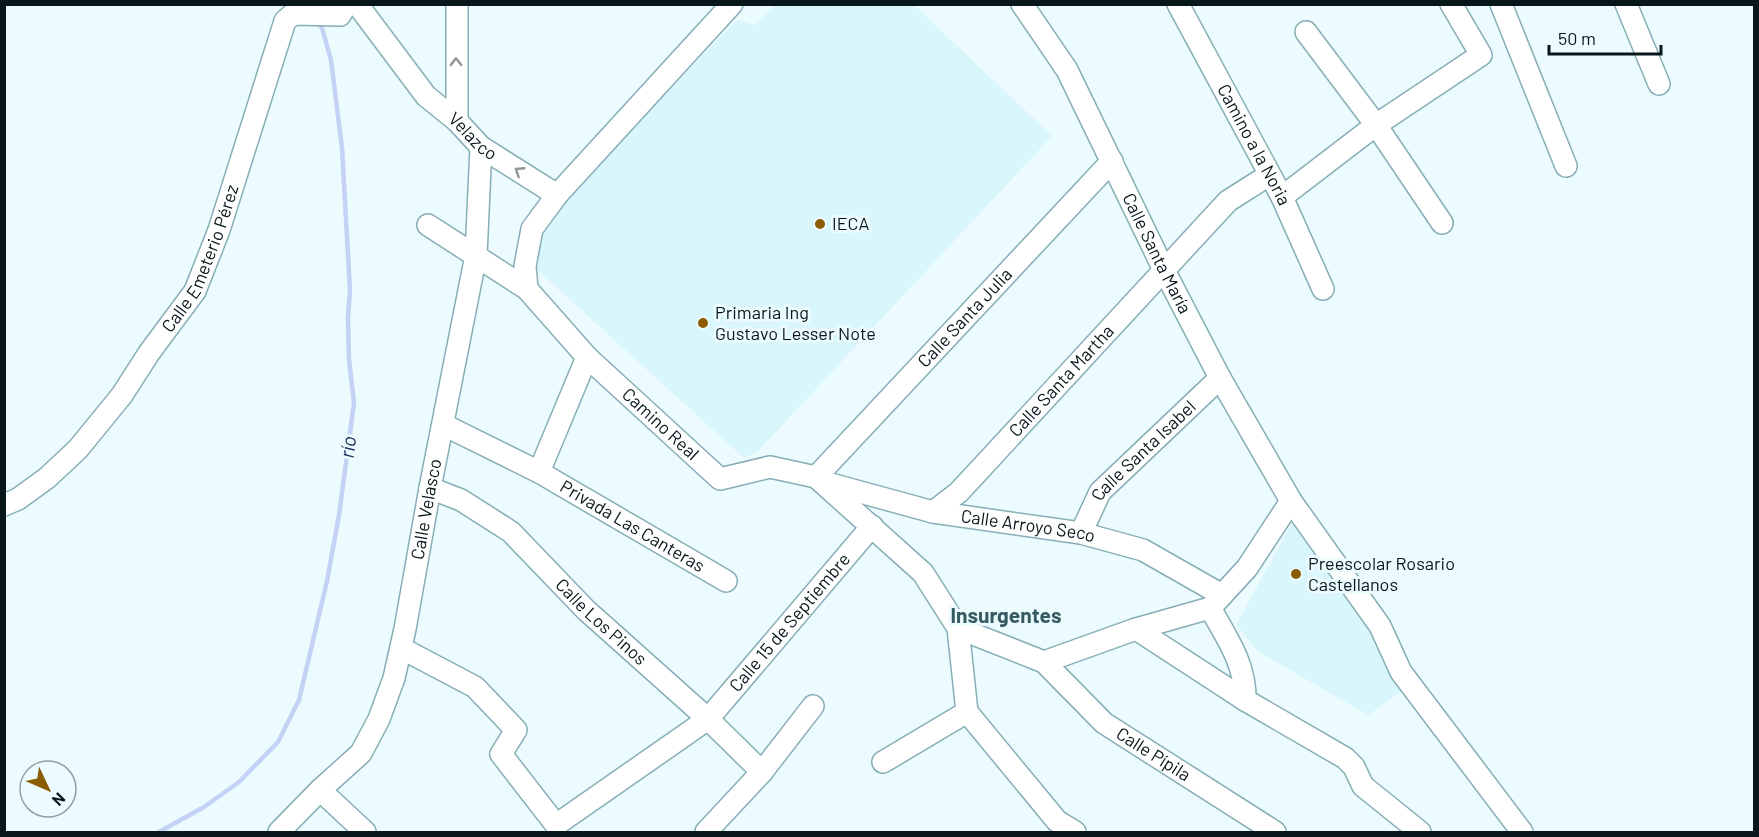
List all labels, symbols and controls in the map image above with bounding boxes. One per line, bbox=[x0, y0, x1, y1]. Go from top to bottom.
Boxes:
scale bar bbox=[1549, 18, 1662, 56]
text: 50 m bbox=[1558, 27, 1596, 49]
one-way arrow bbox=[450, 58, 462, 67]
street label: Camino a la Noria bbox=[1213, 80, 1296, 208]
street label: Velazco bbox=[445, 107, 502, 164]
one-way arrow bbox=[515, 166, 525, 178]
street label: Calle Emeterio Pérez bbox=[156, 182, 243, 336]
street label: Calle Santa María bbox=[1118, 189, 1197, 317]
place label: IECA bbox=[832, 212, 869, 234]
marker: IECA bbox=[813, 217, 827, 231]
street label: Calle Santa Julia bbox=[912, 263, 1016, 372]
place label: Primaria Ing Gustavo Lesser Note bbox=[715, 301, 876, 344]
marker: Primaria Ing Gustavo Lesser Note bbox=[696, 316, 710, 330]
street label: Calle Santa Martha bbox=[1004, 320, 1118, 441]
street label: Camino Real bbox=[618, 383, 704, 464]
street label: Calle Santa Isabel bbox=[1086, 395, 1200, 504]
water label: río bbox=[334, 435, 360, 459]
street label: Calle Velasco bbox=[406, 457, 446, 561]
street label: Privada Las Canteras bbox=[557, 475, 709, 576]
street label: Calle Arroyo Seco bbox=[960, 504, 1098, 546]
street label: Calle 15 de Septiembre bbox=[724, 548, 854, 696]
place label: Preescolar Rosario Castellanos bbox=[1308, 552, 1455, 595]
marker: Preescolar Rosario Castellanos bbox=[1289, 567, 1303, 581]
street label: Calle Los Pinos bbox=[551, 573, 652, 669]
district label: Insurgentes bbox=[951, 602, 1061, 627]
street label: Calle Pípila bbox=[1113, 722, 1195, 785]
north arrow bbox=[18, 759, 78, 819]
text: N bbox=[49, 789, 70, 810]

